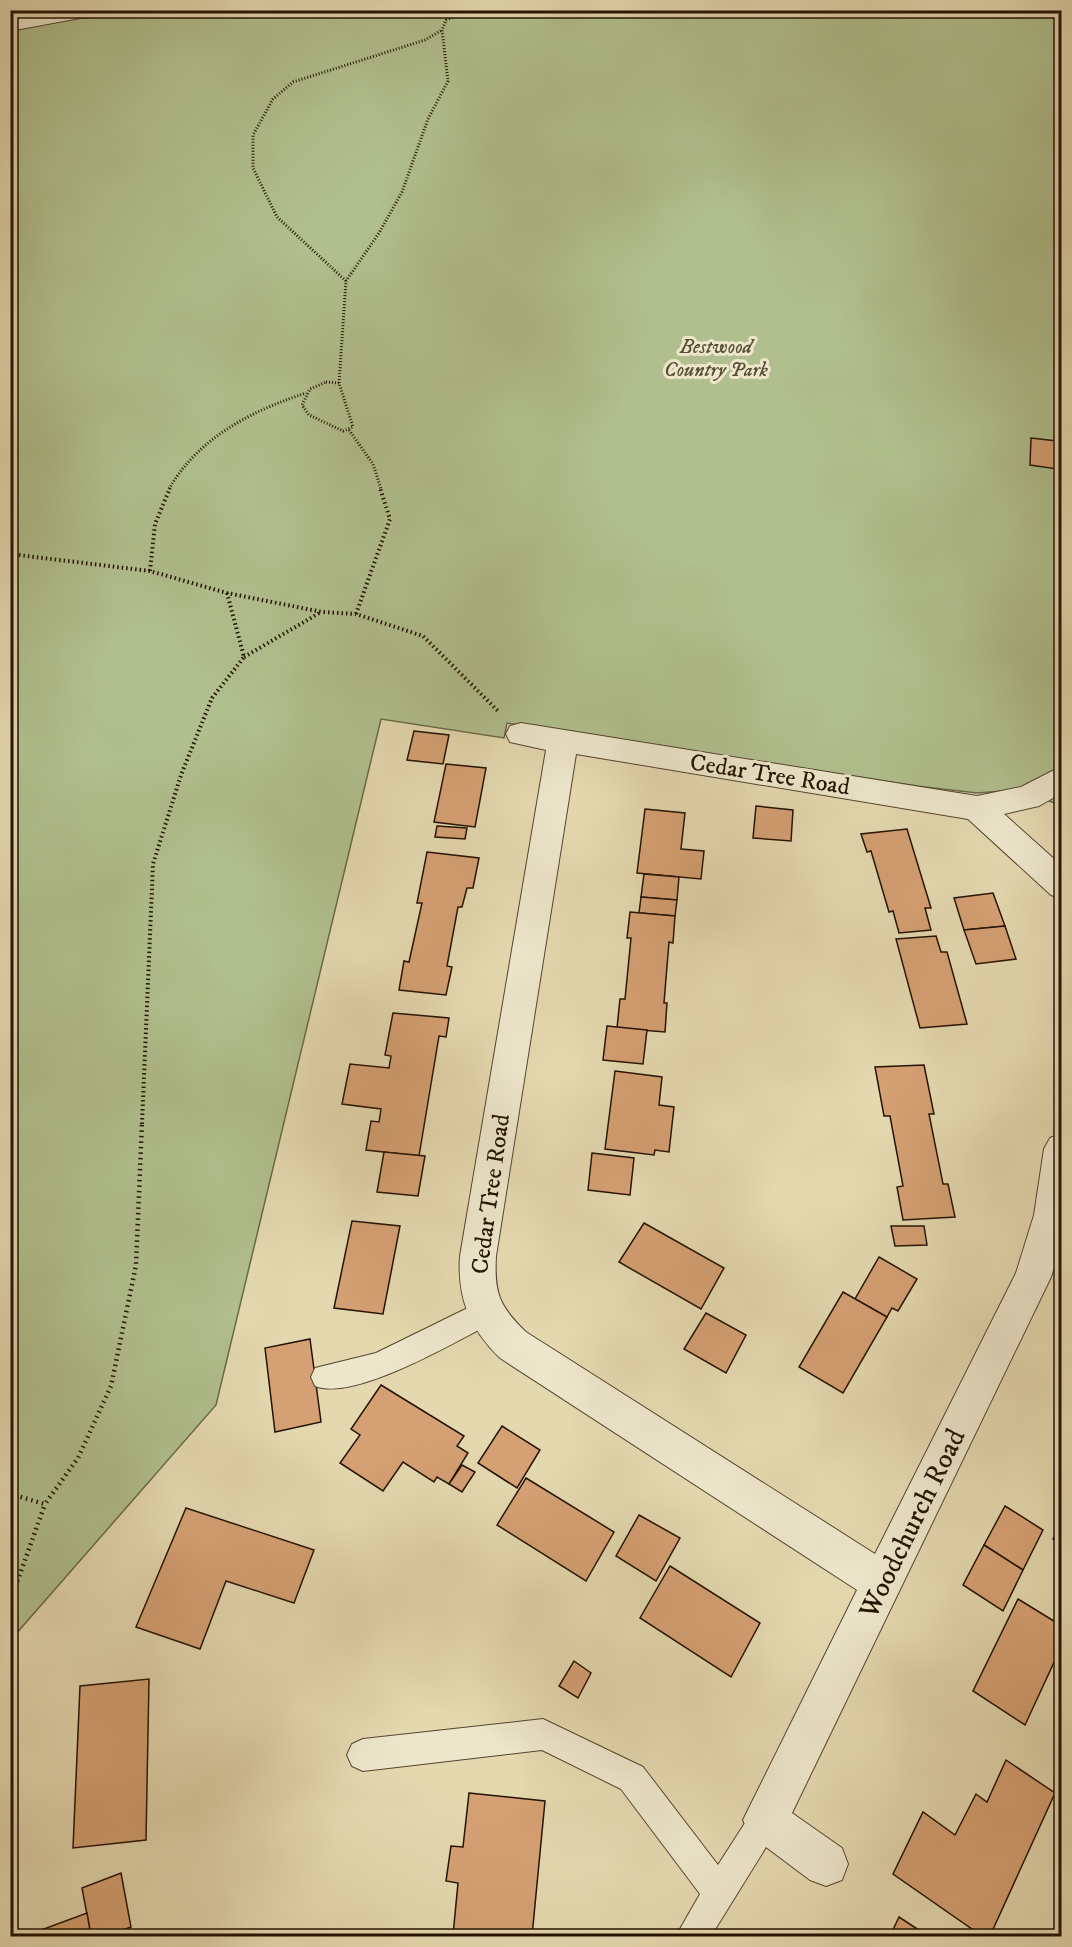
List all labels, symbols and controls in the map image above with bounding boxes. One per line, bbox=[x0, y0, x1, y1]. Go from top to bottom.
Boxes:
park label: Bestwood Country Park bbox=[664, 335, 769, 383]
street label: Cedar Tree Road bbox=[688, 748, 852, 802]
street label: Cedar Tree Road bbox=[465, 1112, 517, 1276]
street label: Woodchurch Road bbox=[851, 1423, 973, 1625]

